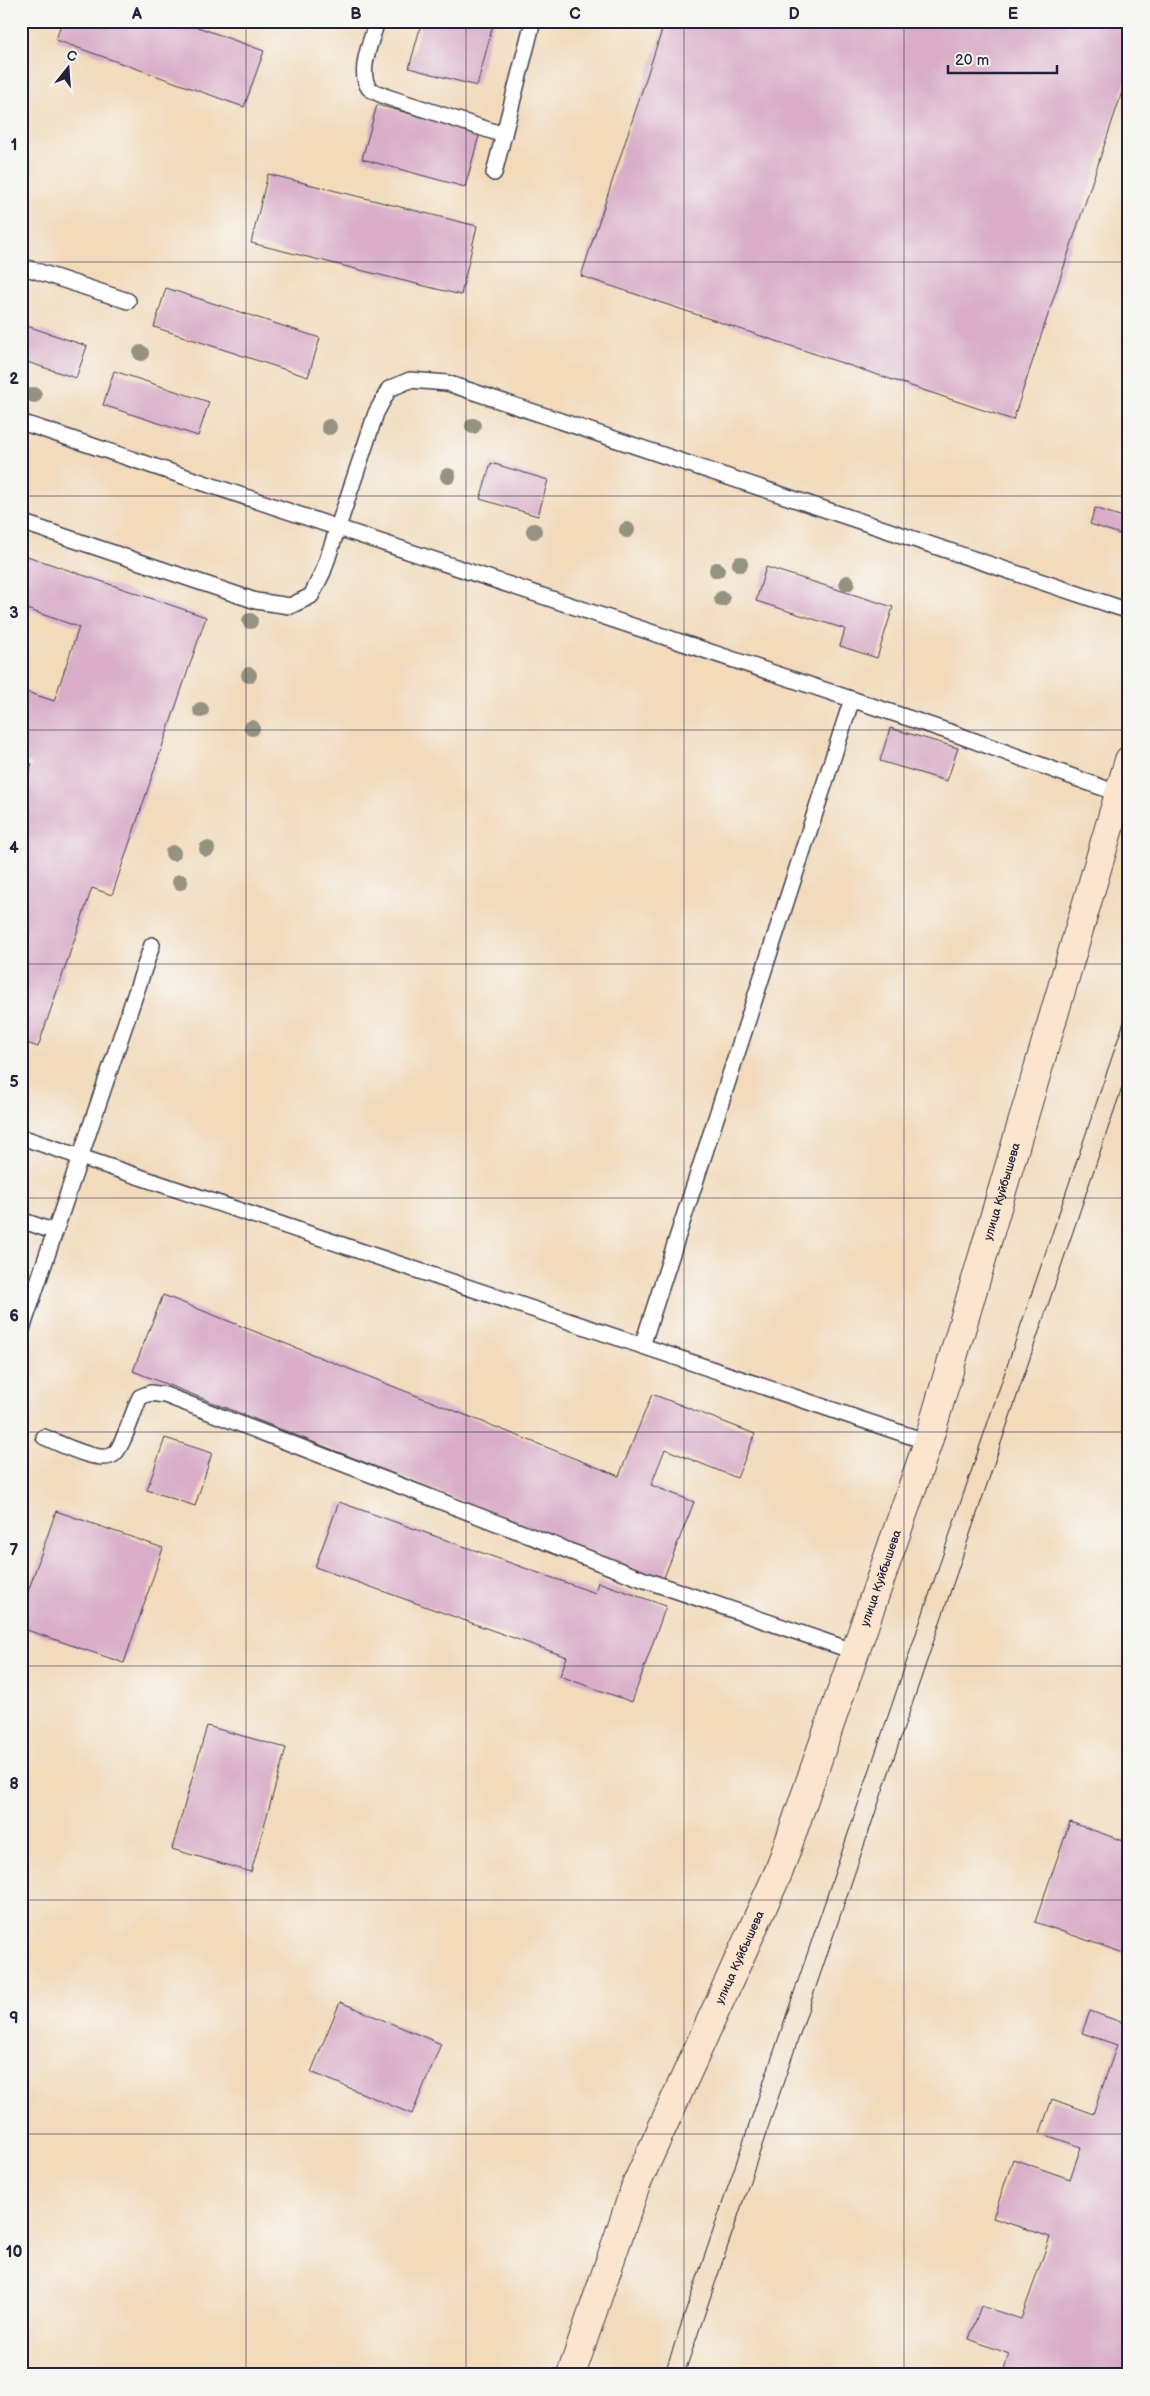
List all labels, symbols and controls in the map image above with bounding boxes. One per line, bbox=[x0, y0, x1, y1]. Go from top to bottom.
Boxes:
text: A bbox=[131, 5, 142, 24]
text: B bbox=[350, 5, 362, 24]
text: C bbox=[569, 5, 581, 24]
text: D bbox=[788, 5, 800, 24]
text: E bbox=[1008, 5, 1018, 24]
north arrow bbox=[42, 42, 92, 92]
scale bar bbox=[948, 42, 1056, 74]
text: С bbox=[65, 46, 79, 66]
text: 20 m bbox=[955, 51, 989, 70]
text: 1 bbox=[11, 136, 17, 155]
text: 2 bbox=[9, 370, 19, 389]
text: 3 bbox=[9, 604, 19, 623]
text: 4 bbox=[9, 839, 19, 858]
text: 5 bbox=[9, 1073, 19, 1092]
street label: улица Куйбышева bbox=[980, 1141, 1023, 1242]
text: 6 bbox=[9, 1307, 19, 1326]
street label: улица Куйбышева bbox=[857, 1528, 904, 1628]
text: 7 bbox=[10, 1541, 19, 1560]
text: 8 bbox=[9, 1775, 19, 1794]
street label: улица Куйбышева bbox=[712, 1908, 767, 2006]
text: 9 bbox=[9, 2009, 19, 2028]
text: 10 bbox=[6, 2243, 22, 2262]

